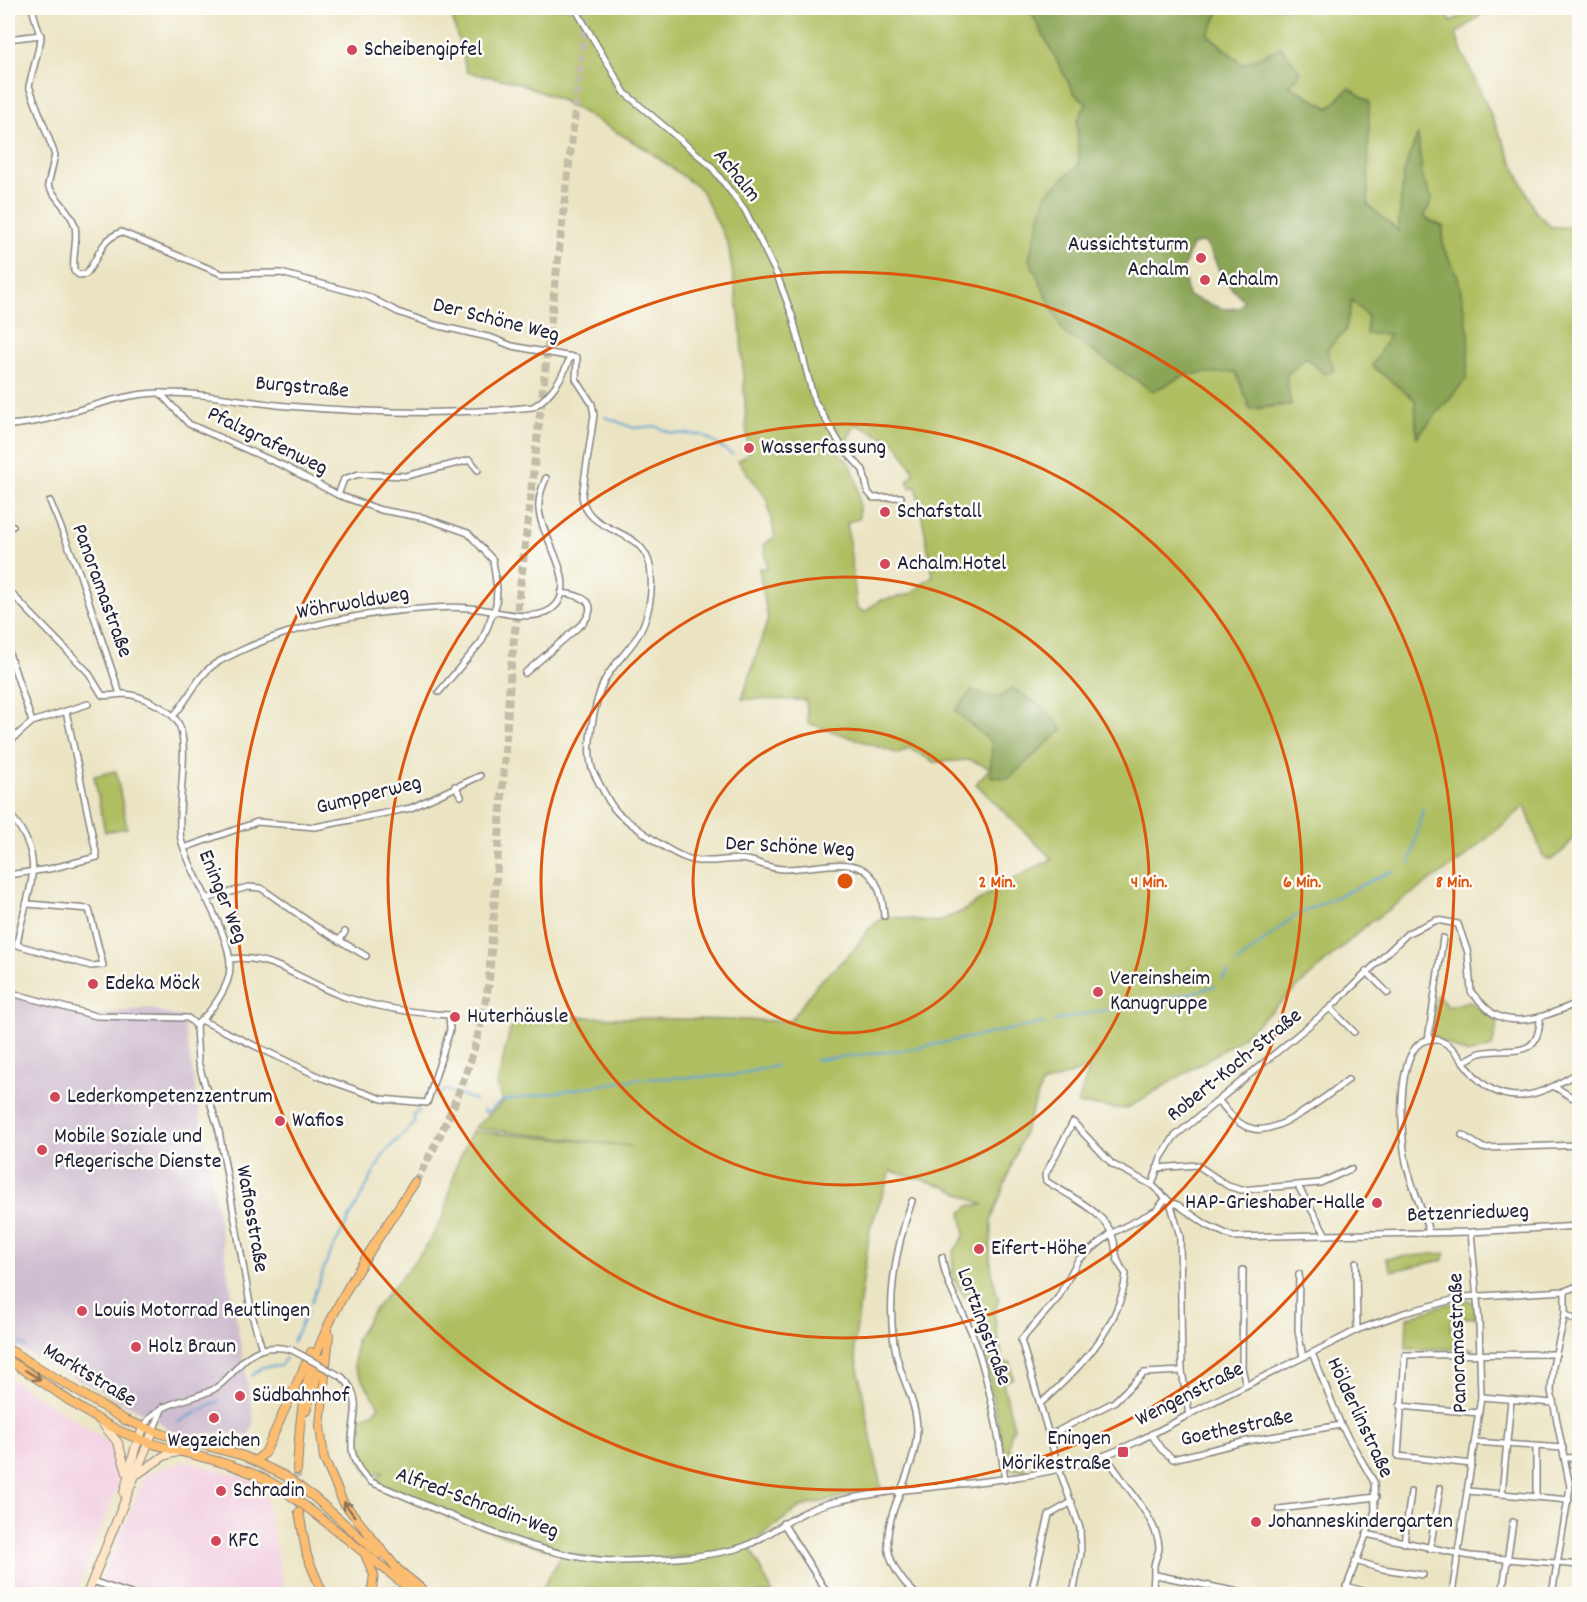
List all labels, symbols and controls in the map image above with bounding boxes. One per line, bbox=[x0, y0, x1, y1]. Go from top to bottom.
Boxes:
place label: Scheibengipfel bbox=[364, 35, 482, 66]
marker: Scheibengipfel bbox=[345, 43, 359, 57]
street label: Achalm bbox=[705, 142, 767, 210]
place label: Aussichtsturm Achalm bbox=[1068, 230, 1189, 286]
marker: Aussichtsturm Achalm bbox=[1194, 251, 1208, 265]
place label: Achalm bbox=[1217, 265, 1279, 296]
marker: Achalm bbox=[1198, 273, 1212, 287]
street label: Der Schöne Weg bbox=[429, 290, 563, 352]
street label: Burgstraße bbox=[254, 368, 350, 408]
street label: Pfalzgrafenweg bbox=[201, 399, 333, 485]
place label: Wasserfassung bbox=[761, 433, 886, 464]
marker: Wasserfassung bbox=[742, 441, 756, 455]
place label: Schafstall bbox=[897, 497, 982, 528]
marker: Schafstall bbox=[878, 505, 892, 519]
street label: Panoramastraße bbox=[62, 520, 140, 662]
place label: Achalm.Hotel bbox=[897, 549, 1006, 580]
marker: Achalm.Hotel bbox=[878, 557, 892, 571]
street label: Wöhrwoldweg bbox=[294, 579, 412, 629]
street label: Gumpperweg bbox=[313, 768, 425, 824]
street label: Der Schöne Weg bbox=[725, 829, 855, 867]
street label: Eninger Weg bbox=[189, 845, 255, 949]
centre of rings bbox=[835, 871, 855, 891]
text: 2 Min. bbox=[978, 871, 1016, 896]
text: 4 Min. bbox=[1131, 871, 1167, 896]
text: 6 Min. bbox=[1283, 871, 1321, 896]
text: 8 Min. bbox=[1436, 871, 1472, 896]
place label: Vereinsheim Kanugruppe bbox=[1110, 964, 1210, 1020]
place label: Edeka Möck bbox=[105, 969, 200, 1000]
marker: Edeka Möck bbox=[86, 977, 100, 991]
marker: Vereinsheim Kanugruppe bbox=[1091, 985, 1105, 999]
place label: Huterhäusle bbox=[467, 1002, 568, 1033]
street label: Robert-Koch-Straße bbox=[1161, 1002, 1309, 1130]
marker: Huterhäusle bbox=[448, 1010, 462, 1024]
place label: Lederkompetenzzentrum bbox=[67, 1082, 273, 1113]
marker: Lederkompetenzzentrum bbox=[48, 1090, 62, 1104]
place label: Wafios bbox=[292, 1106, 344, 1137]
marker: Wafios bbox=[273, 1114, 287, 1128]
place label: Mobile Soziale und Pflegerische Dienste bbox=[54, 1122, 221, 1178]
marker: Mobile Soziale und Pflegerische Dienste bbox=[35, 1143, 49, 1157]
street label: Wafiosstraße bbox=[226, 1163, 276, 1275]
place label: HAP-Grieshaber-Halle bbox=[1185, 1188, 1365, 1219]
marker: HAP-Grieshaber-Halle bbox=[1370, 1196, 1384, 1210]
street label: Betzenriedweg bbox=[1406, 1196, 1530, 1232]
place label: Eifert-Höhe bbox=[991, 1234, 1087, 1265]
marker: Eifert-Höhe bbox=[972, 1242, 986, 1256]
street label: Lortzingstraße bbox=[947, 1264, 1019, 1390]
street label: Panoramastraße bbox=[1441, 1272, 1477, 1414]
place label: Louis Motorrad Reutlingen bbox=[94, 1296, 310, 1327]
marker: Louis Motorrad Reutlingen bbox=[75, 1304, 89, 1318]
place label: Holz Braun bbox=[148, 1332, 236, 1363]
street label: Marktstraße bbox=[36, 1336, 142, 1416]
marker: Holz Braun bbox=[129, 1340, 143, 1354]
street label: Hölderlinstraße bbox=[1318, 1353, 1400, 1483]
street label: Wengenstraße bbox=[1130, 1354, 1250, 1436]
one-way arrow bbox=[24, 1370, 41, 1382]
place label: Südbahnhof bbox=[252, 1381, 350, 1412]
marker: Südbahnhof bbox=[233, 1389, 247, 1403]
street label: Goethestraße bbox=[1178, 1402, 1296, 1456]
marker: Wegzeichen bbox=[207, 1411, 221, 1425]
place label: Eningen Mörikestraße bbox=[1001, 1424, 1111, 1480]
place label: Wegzeichen bbox=[168, 1426, 260, 1457]
marker: Eningen Mörikestraße bbox=[1116, 1445, 1130, 1459]
street label: Alfred-Schradin-Weg bbox=[391, 1460, 563, 1548]
place label: Schradin bbox=[233, 1476, 305, 1507]
marker: Schradin bbox=[214, 1484, 228, 1498]
one-way arrow bbox=[343, 1502, 356, 1518]
place label: Johanneskindergarten bbox=[1268, 1507, 1453, 1538]
marker: Johanneskindergarten bbox=[1249, 1515, 1263, 1529]
place label: KFC bbox=[228, 1526, 259, 1557]
marker: KFC bbox=[209, 1534, 223, 1548]

